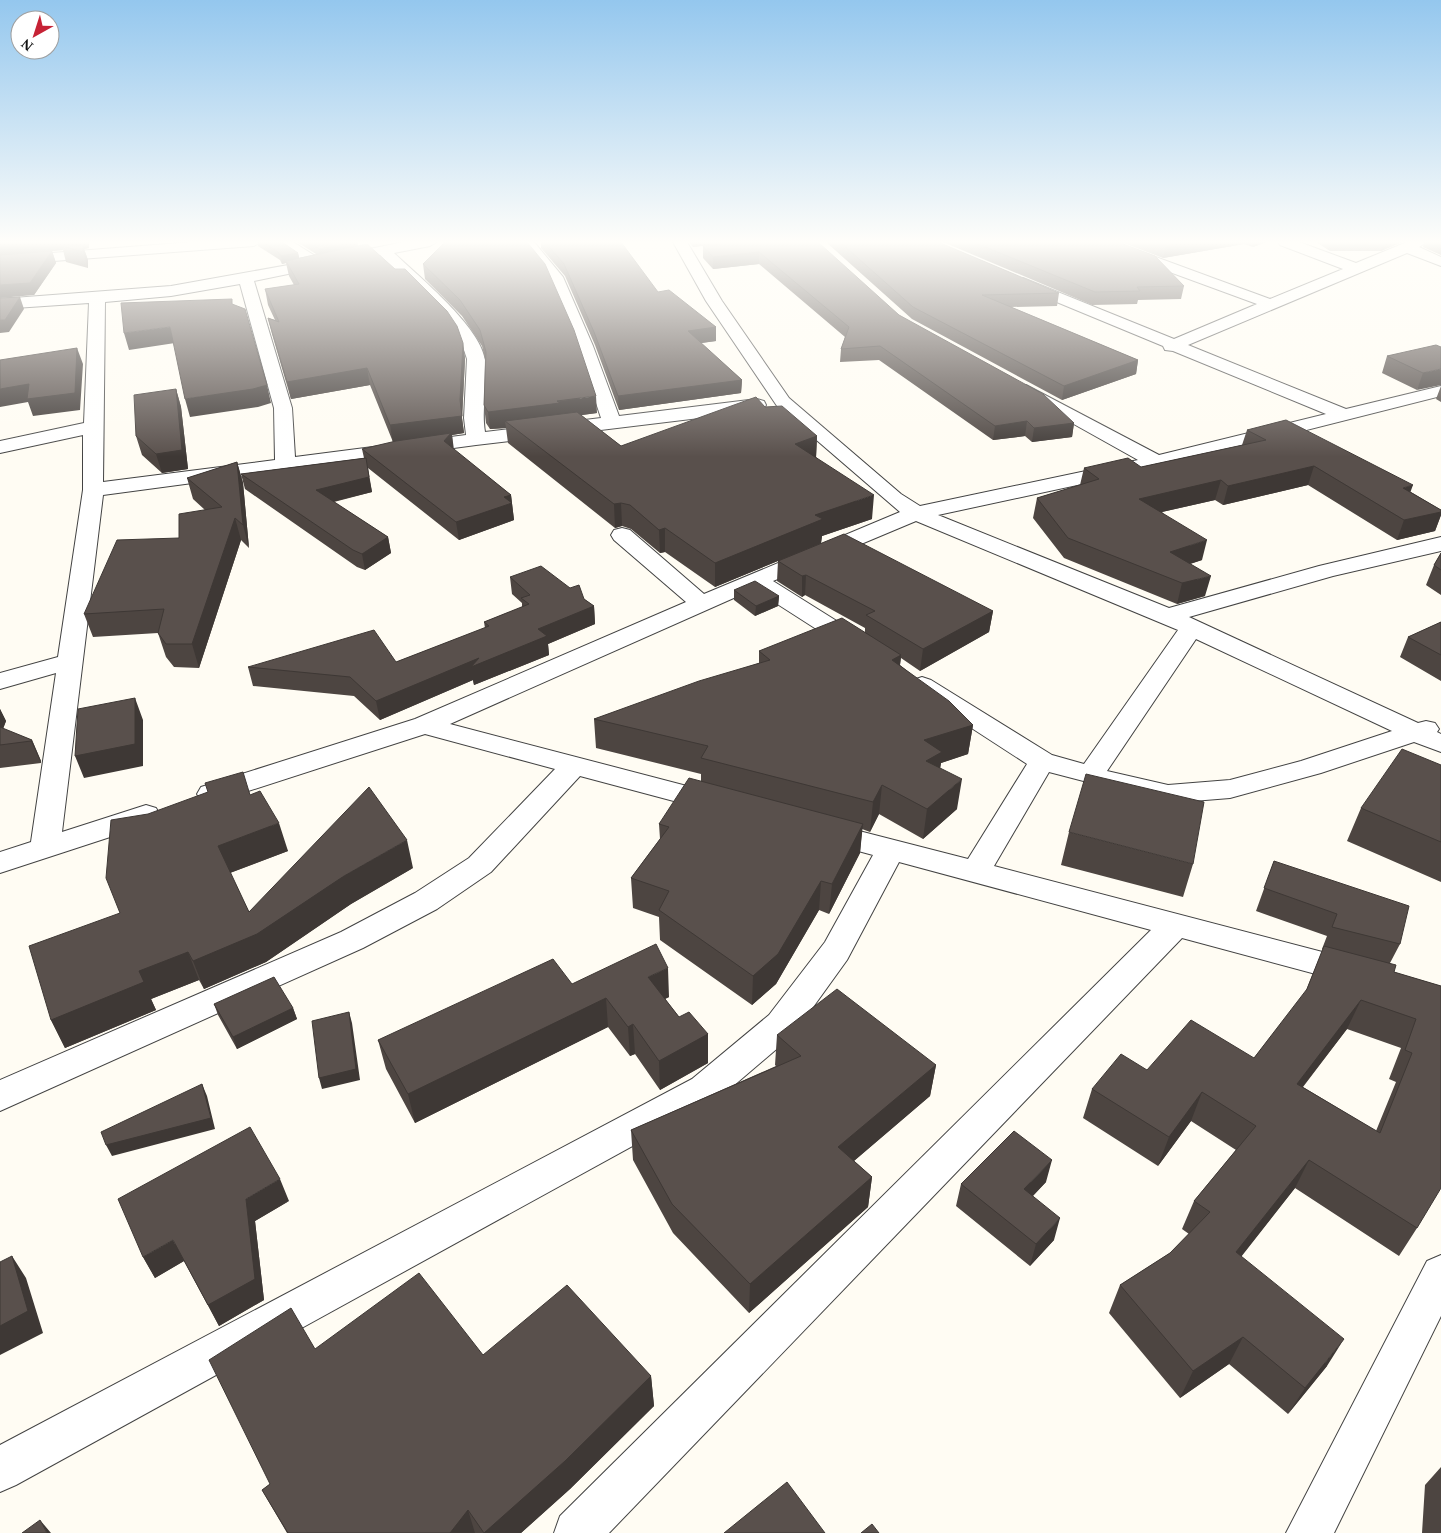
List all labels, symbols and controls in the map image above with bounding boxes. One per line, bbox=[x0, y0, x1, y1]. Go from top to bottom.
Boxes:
north arrow bbox=[10, 10, 60, 60]
text: N bbox=[18, 36, 36, 54]

